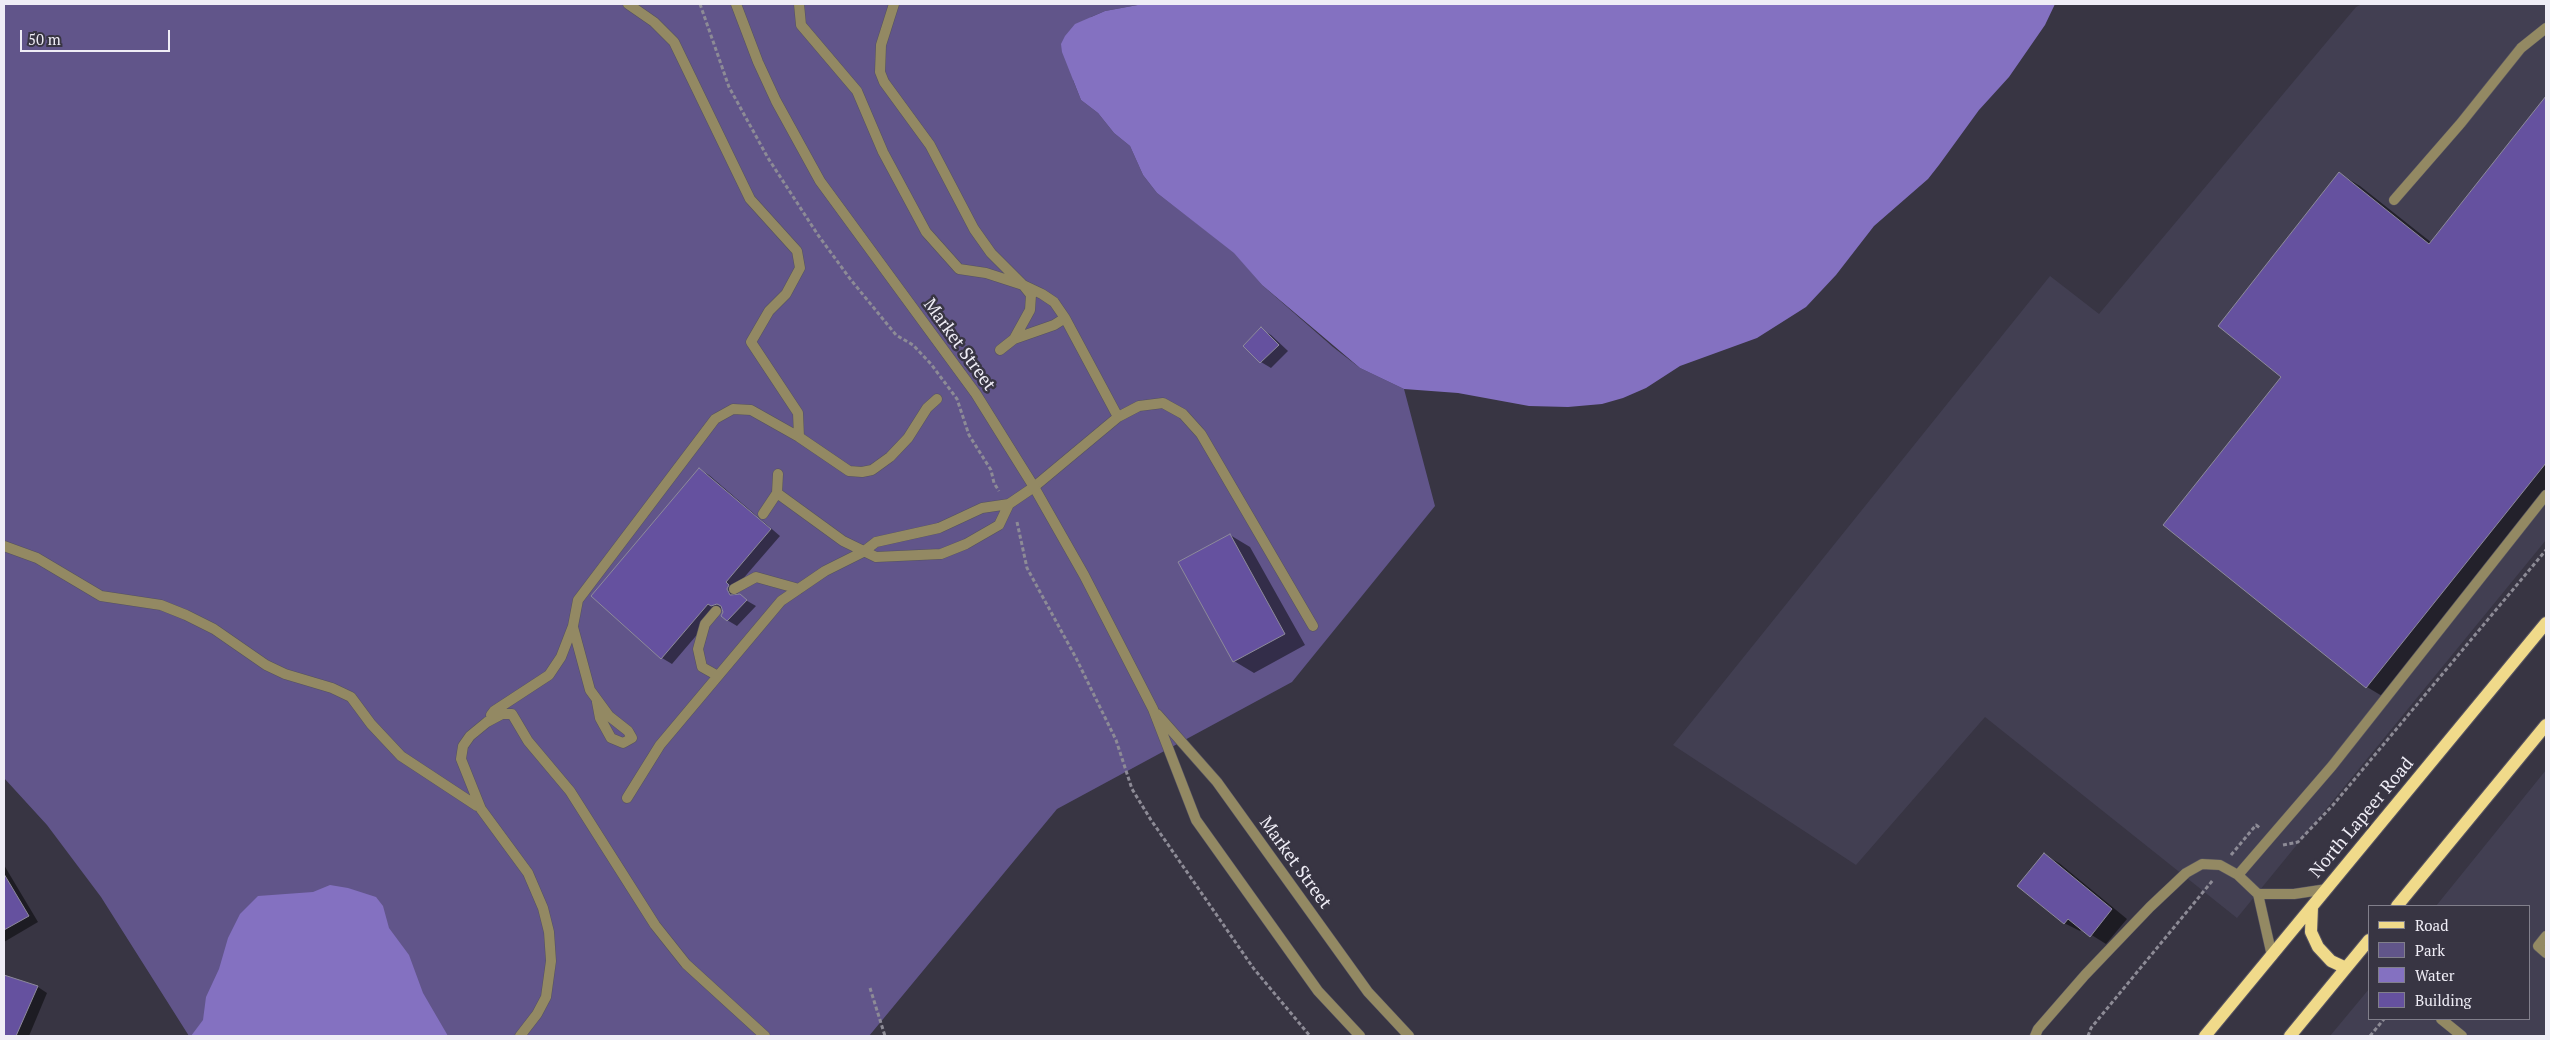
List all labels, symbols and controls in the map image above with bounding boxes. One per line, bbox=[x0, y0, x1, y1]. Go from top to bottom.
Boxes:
scale bar bbox=[22, 20, 172, 52]
text: 50 m bbox=[28, 29, 61, 49]
street label: Market Street bbox=[918, 295, 1000, 395]
street label: North Lapeer Road bbox=[2305, 753, 2419, 883]
street label: Market Street bbox=[1254, 813, 1336, 913]
legend bbox=[2368, 905, 2530, 1020]
text: Road bbox=[2415, 915, 2448, 935]
text: Park bbox=[2415, 940, 2445, 960]
text: Water bbox=[2415, 965, 2454, 985]
text: Building bbox=[2415, 990, 2472, 1010]

